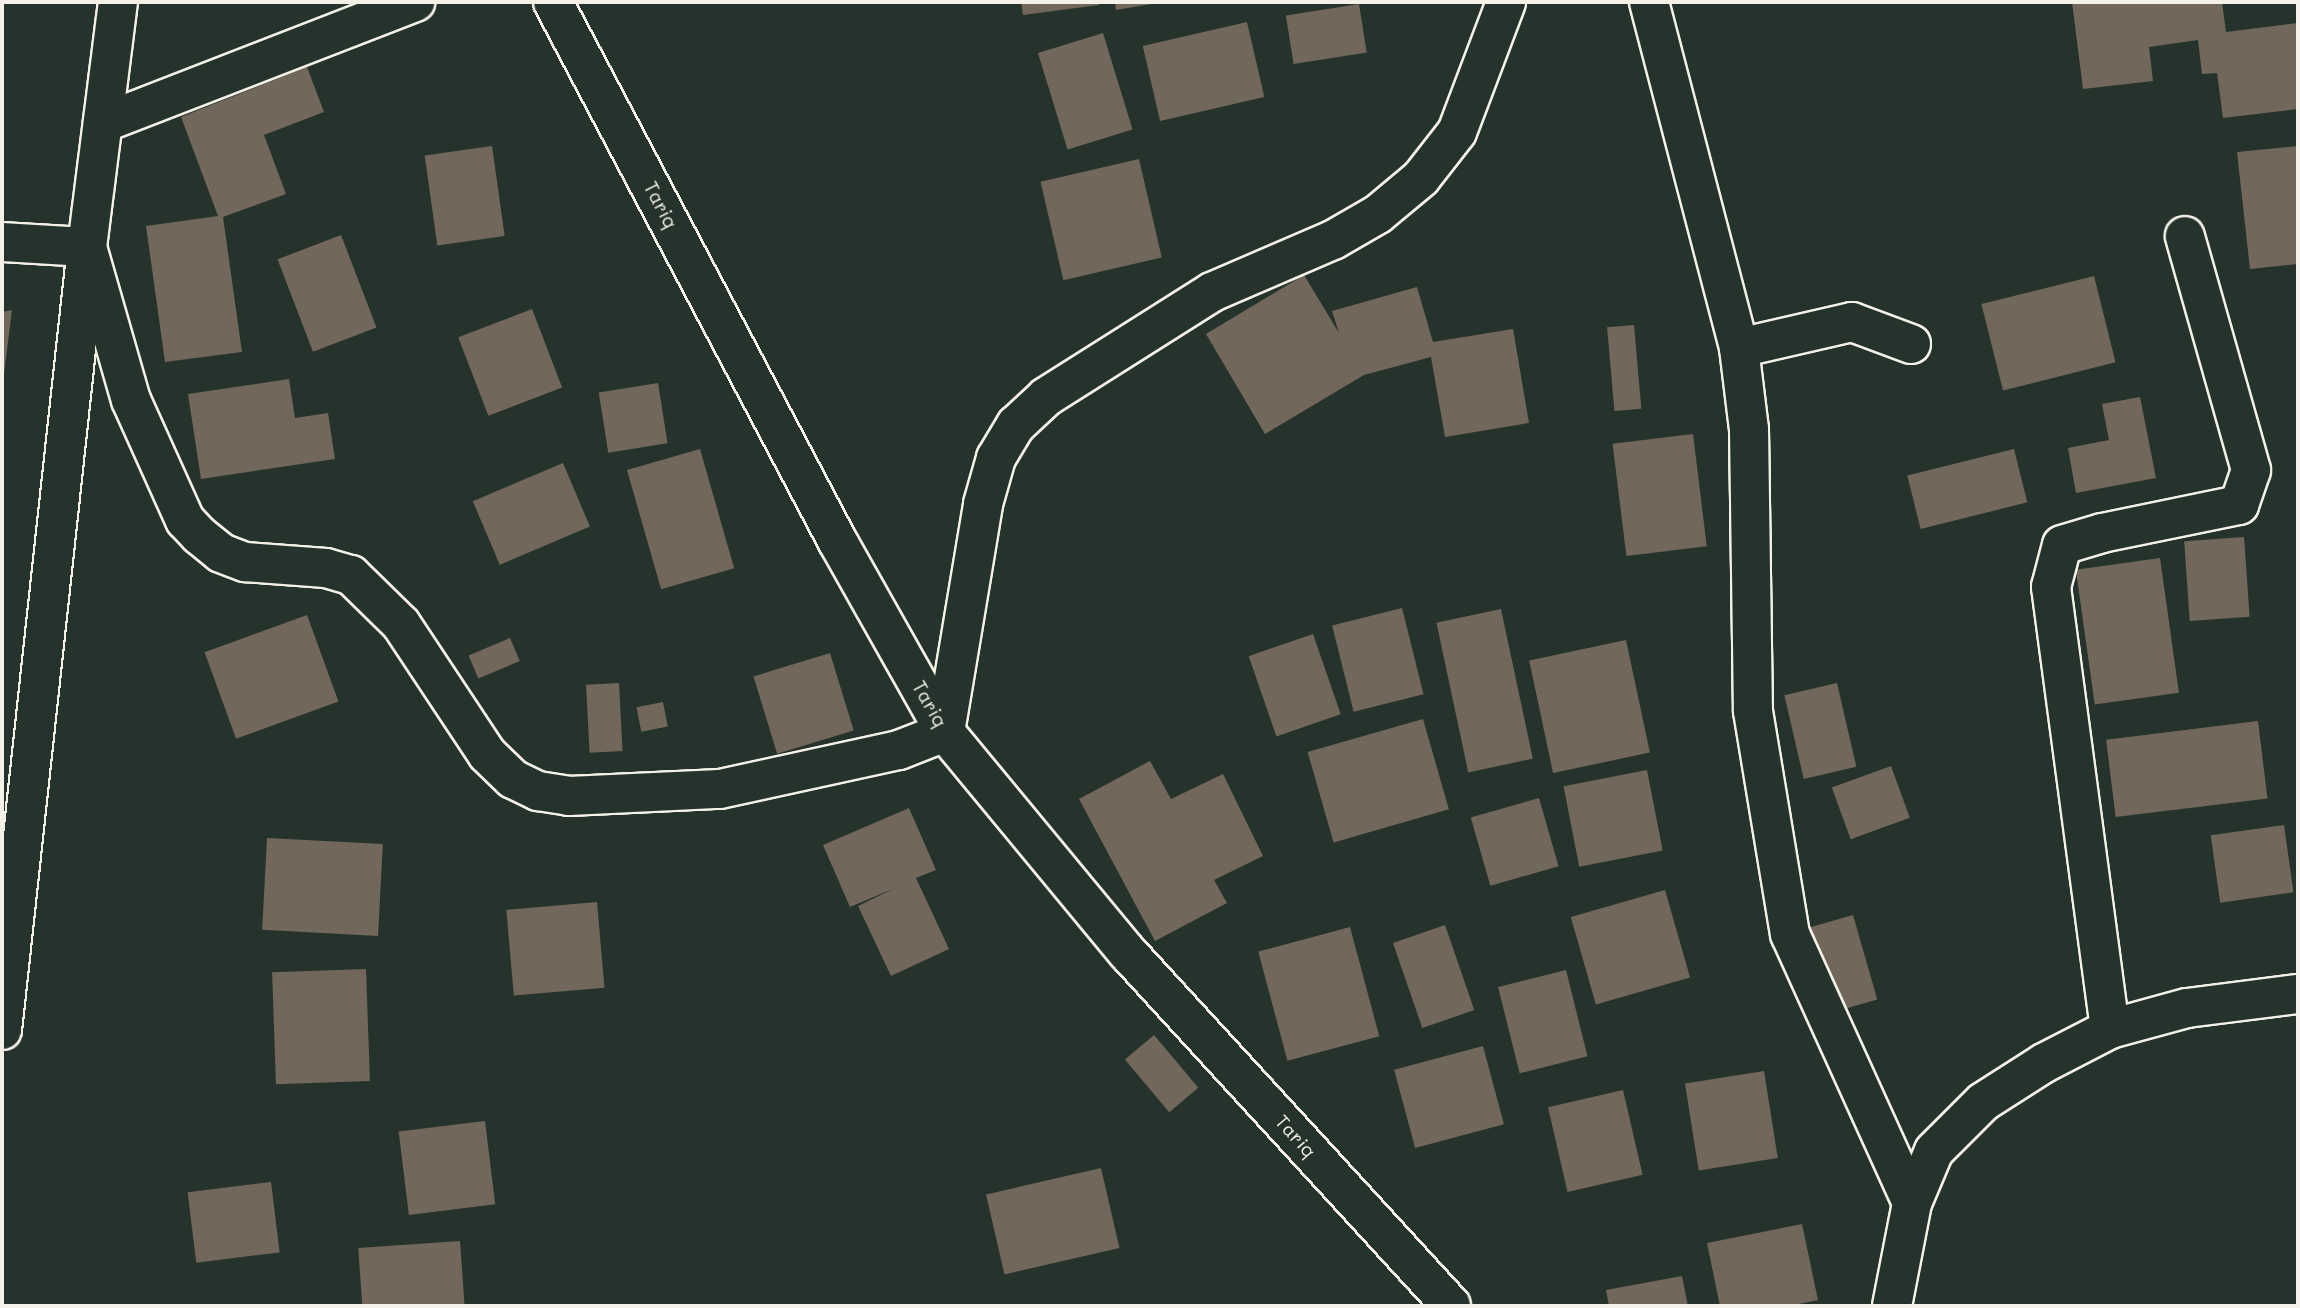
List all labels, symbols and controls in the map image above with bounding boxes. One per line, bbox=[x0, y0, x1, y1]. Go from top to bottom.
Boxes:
street label: Tariq bbox=[639, 178, 683, 232]
street label: Tariq bbox=[908, 677, 952, 731]
street label: Tariq bbox=[1271, 1110, 1321, 1162]

